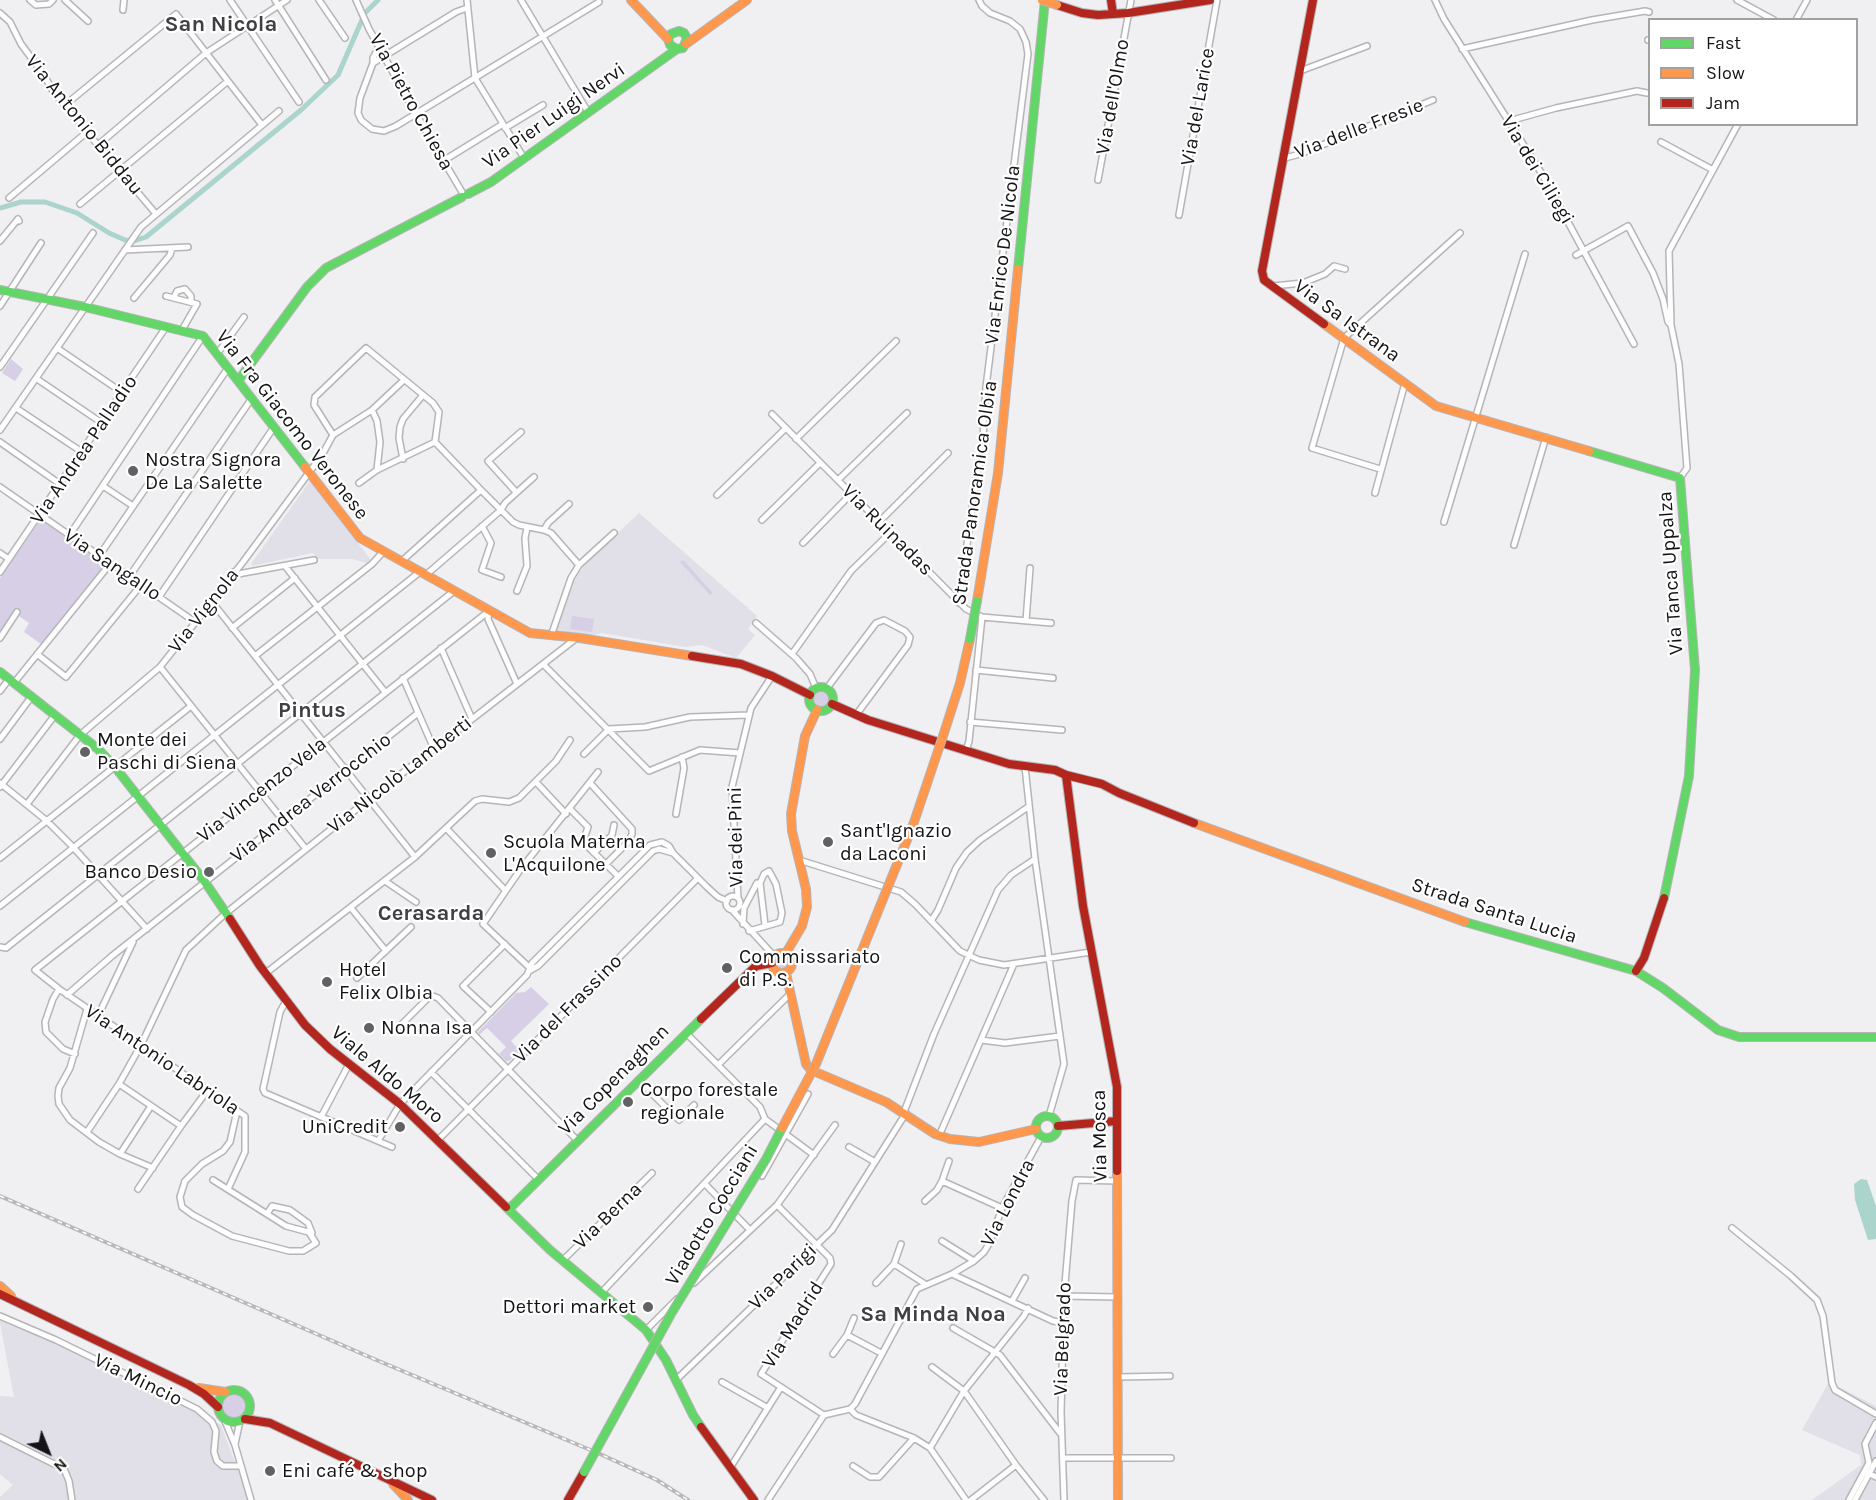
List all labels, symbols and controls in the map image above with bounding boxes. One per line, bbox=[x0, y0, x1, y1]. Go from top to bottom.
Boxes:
district label: San Nicola bbox=[165, 12, 277, 38]
legend bbox=[1648, 18, 1858, 126]
street label: Via Pietro Chiesa bbox=[363, 29, 459, 175]
text: Fast bbox=[1706, 32, 1741, 54]
street label: Via dell'Olmo bbox=[1091, 37, 1135, 157]
street label: Via del Larice bbox=[1176, 46, 1220, 168]
street label: Via Antonio Biddau bbox=[20, 50, 148, 200]
street label: Via Pier Luigi Nervi bbox=[478, 58, 630, 174]
text: Slow bbox=[1706, 62, 1745, 84]
text: Jam bbox=[1706, 92, 1740, 114]
street label: Via delle Fresie bbox=[1291, 93, 1427, 165]
street label: Via dei Ciliegi bbox=[1495, 111, 1579, 229]
street label: Via Enrico De Nicola bbox=[980, 164, 1026, 346]
street label: Via Sa Istrana bbox=[1289, 274, 1405, 368]
street label: Via Fra Giacomo Veronese bbox=[210, 325, 374, 525]
street label: Via Andrea Palladio bbox=[25, 371, 143, 529]
street label: Strada Panoramica Olbia bbox=[947, 379, 1003, 607]
place label: Nostra Signora De La Salette bbox=[145, 448, 281, 495]
marker: Nostra Signora De La Salette bbox=[126, 464, 140, 478]
street label: Via Ruinadas bbox=[836, 479, 938, 581]
street label: Via Tanca Uppalza bbox=[1653, 490, 1689, 656]
street label: Via Sangallo bbox=[59, 524, 165, 606]
street label: Via Vignola bbox=[163, 564, 245, 658]
district label: Pintus bbox=[278, 698, 346, 724]
street label: Via Nicolò Lamberti bbox=[323, 711, 477, 839]
place label: Monte dei Paschi di Siena bbox=[97, 728, 237, 775]
street label: Via Andrea Verrocchio bbox=[226, 728, 396, 868]
street label: Via Vincenzo Vela bbox=[193, 732, 331, 848]
marker: Monte dei Paschi di Siena bbox=[78, 745, 92, 759]
street label: Via dei Pini bbox=[723, 786, 749, 888]
place label: Sant'Ignazio da Laconi bbox=[840, 819, 952, 866]
place label: Scuola Materna L'Acquilone bbox=[503, 830, 646, 877]
marker: Sant'Ignazio da Laconi bbox=[821, 835, 835, 849]
marker: Scuola Materna L'Acquilone bbox=[484, 846, 498, 860]
place label: Banco Desio bbox=[85, 860, 197, 884]
marker: Banco Desio bbox=[202, 865, 216, 879]
street label: Strada Santa Lucia bbox=[1408, 873, 1580, 949]
district label: Cerasarda bbox=[378, 901, 484, 927]
place label: Commissariato di P.S. bbox=[739, 945, 880, 992]
street label: Via del Frassino bbox=[509, 950, 627, 1068]
place label: Hotel Felix Olbia bbox=[339, 958, 433, 1005]
marker: Commissariato di P.S. bbox=[720, 961, 734, 975]
marker: Hotel Felix Olbia bbox=[320, 975, 334, 989]
street label: Via Antonio Labriola bbox=[80, 999, 244, 1121]
place label: Nonna Isa bbox=[381, 1016, 473, 1040]
street label: Via Copenaghen bbox=[554, 1020, 674, 1140]
street label: Viale Aldo Moro bbox=[326, 1021, 448, 1129]
marker: Nonna Isa bbox=[362, 1021, 376, 1035]
place label: Corpo forestale regionale bbox=[640, 1078, 778, 1125]
street label: Via Mosca bbox=[1087, 1089, 1113, 1183]
marker: Corpo forestale regionale bbox=[621, 1095, 635, 1109]
place label: UniCredit bbox=[302, 1115, 388, 1139]
marker: UniCredit bbox=[393, 1120, 407, 1134]
street label: Viadotto Cocciani bbox=[660, 1140, 764, 1290]
street label: Via Londra bbox=[976, 1155, 1040, 1251]
street label: Via Berna bbox=[569, 1178, 647, 1254]
street label: Via Parigi bbox=[744, 1239, 822, 1315]
street label: Via Madrid bbox=[757, 1277, 829, 1373]
street label: Via Belgrado bbox=[1049, 1282, 1077, 1396]
place label: Dettori market bbox=[503, 1295, 636, 1319]
marker: Dettori market bbox=[641, 1300, 655, 1314]
district label: Sa Minda Noa bbox=[860, 1302, 1006, 1328]
street label: Via Mincio bbox=[90, 1348, 186, 1412]
north arrow bbox=[18, 1422, 78, 1482]
text: N bbox=[50, 1455, 71, 1476]
place label: Eni café & shop bbox=[282, 1459, 427, 1483]
marker: Eni café & shop bbox=[263, 1464, 277, 1478]

